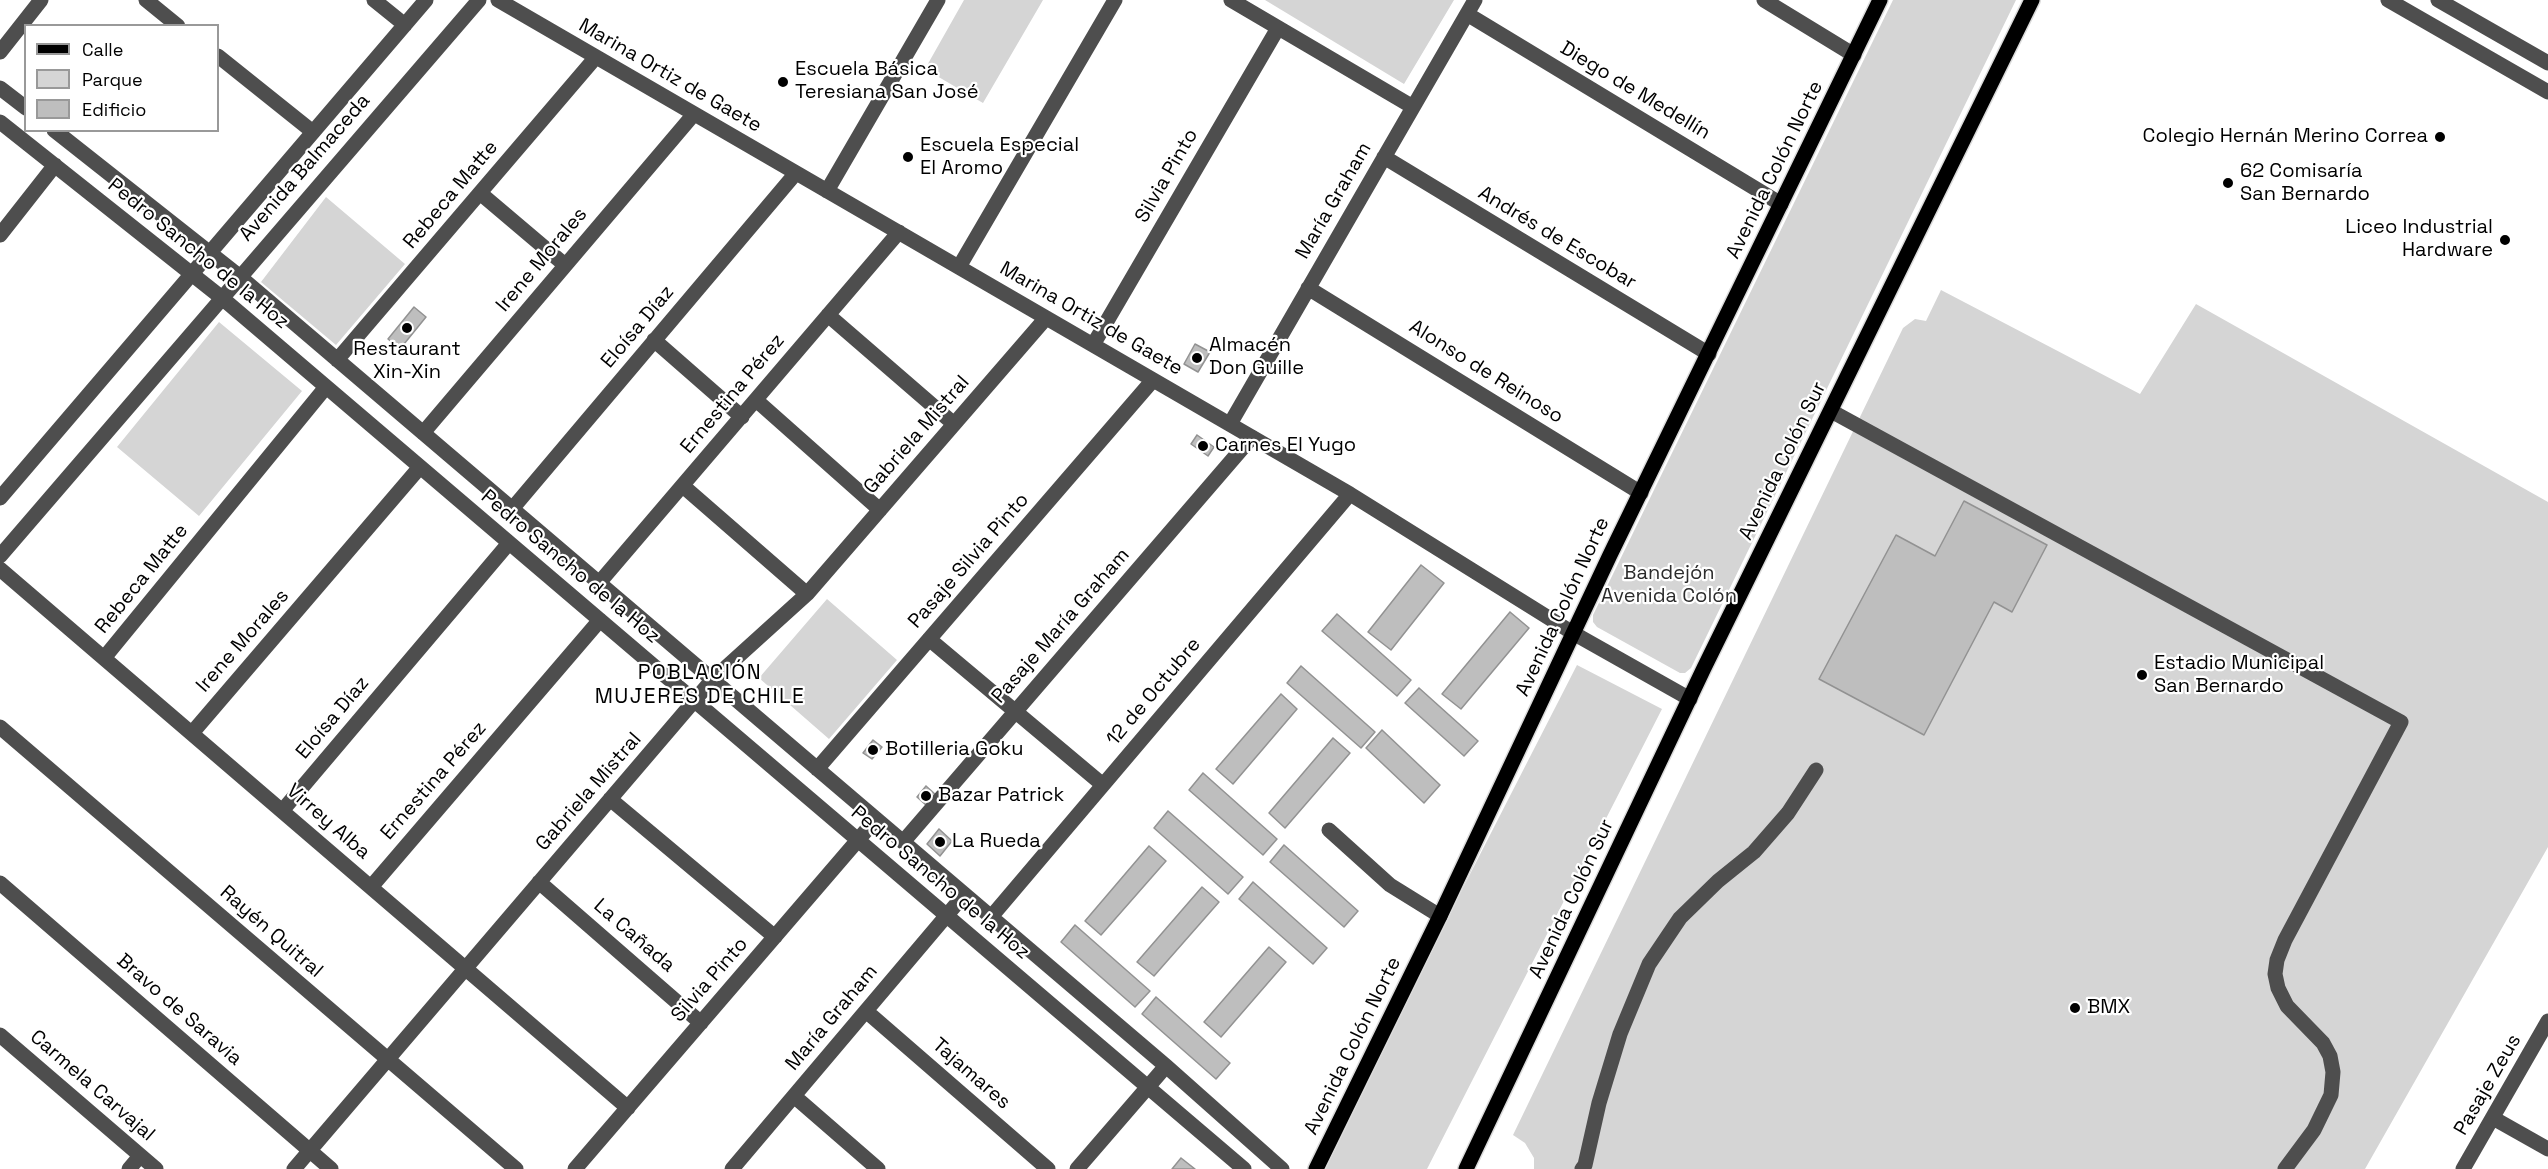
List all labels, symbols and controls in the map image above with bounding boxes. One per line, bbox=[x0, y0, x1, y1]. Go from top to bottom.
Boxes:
street label: Marina Ortiz de Gaete bbox=[574, 14, 766, 138]
legend bbox=[24, 24, 219, 132]
street label: Diego de Medellín bbox=[1556, 37, 1714, 145]
text: Calle bbox=[82, 38, 123, 61]
place label: Escuela Básica Teresiana San José bbox=[795, 58, 979, 105]
text: Parque bbox=[82, 68, 143, 91]
marker: Escuela Básica Teresiana San José bbox=[776, 75, 790, 89]
street label: Avenida Colón Norte bbox=[1722, 77, 1828, 263]
street label: Avenida Balmaceda bbox=[234, 89, 376, 247]
text: Edificio bbox=[82, 98, 146, 121]
street label: Silvia Pinto bbox=[1130, 125, 1204, 227]
place label: Colegio Hernán Merino Correa bbox=[2143, 125, 2428, 149]
marker: Colegio Hernán Merino Correa bbox=[2433, 130, 2447, 144]
place label: Escuela Especial El Aromo bbox=[920, 134, 1079, 181]
street label: Rebeca Matte bbox=[399, 136, 503, 254]
street label: María Graham bbox=[1291, 138, 1377, 264]
marker: Escuela Especial El Aromo bbox=[901, 150, 915, 164]
place label: 62 Comisaría San Bernardo bbox=[2240, 160, 2370, 207]
street label: Pedro Sancho de la Hoz bbox=[103, 174, 293, 334]
marker: 62 Comisaría San Bernardo bbox=[2221, 176, 2235, 190]
street label: Andrés de Escobar bbox=[1474, 181, 1640, 295]
street label: Irene Morales bbox=[491, 203, 593, 317]
place label: Liceo Industrial Hardware bbox=[2345, 216, 2493, 263]
marker: Liceo Industrial Hardware bbox=[2498, 233, 2512, 247]
street label: Marina Ortiz de Gaete bbox=[995, 257, 1187, 381]
street label: Eloísa Díaz bbox=[596, 281, 680, 373]
street label: Alonso de Reinoso bbox=[1405, 315, 1567, 429]
marker: Restaurant Xin-Xin bbox=[400, 321, 414, 335]
street label: Ernestina Pérez bbox=[676, 329, 790, 459]
place label: Almacén Don Guille bbox=[1209, 334, 1304, 381]
place label: Restaurant Xin-Xin bbox=[353, 338, 461, 385]
marker: Almacén Don Guille bbox=[1190, 351, 1204, 365]
street label: Gabriela Mistral bbox=[859, 371, 975, 499]
street label: Avenida Colón Sur bbox=[1734, 378, 1832, 544]
place label: Carnes El Yugo bbox=[1215, 434, 1356, 458]
marker: Carnes El Yugo bbox=[1196, 439, 1210, 453]
street label: Pedro Sancho de la Hoz bbox=[476, 485, 664, 649]
street label: Pasaje Silvia Pinto bbox=[904, 488, 1034, 634]
street label: Avenida Colón Norte bbox=[1511, 514, 1615, 700]
street label: Rebeca Matte bbox=[90, 519, 194, 639]
street label: Pasaje María Graham bbox=[987, 543, 1135, 709]
park label: Bandejón Avenida Colón bbox=[1601, 562, 1737, 609]
street label: Irene Morales bbox=[192, 585, 294, 697]
street label: 12 de Octubre bbox=[1102, 633, 1206, 751]
place label: Estadio Municipal San Bernardo bbox=[2154, 652, 2324, 699]
district label: POBLACIÓN MUJERES DE CHILE bbox=[595, 660, 805, 710]
marker: Estadio Municipal San Bernardo bbox=[2135, 668, 2149, 682]
street label: Eloísa Díaz bbox=[291, 672, 375, 764]
street label: Ernestina Pérez bbox=[376, 717, 492, 845]
street label: Gabriela Mistral bbox=[531, 728, 647, 856]
place label: Botilleria Goku bbox=[885, 738, 1024, 762]
marker: Botilleria Goku bbox=[866, 743, 880, 757]
street label: Virrey Alba bbox=[281, 779, 375, 865]
place label: Bazar Patrick bbox=[938, 784, 1064, 808]
marker: Bazar Patrick bbox=[919, 789, 933, 803]
street label: Pedro Sancho de la Hoz bbox=[846, 801, 1034, 965]
street label: Avenida Colón Sur bbox=[1525, 816, 1619, 982]
place label: La Rueda bbox=[952, 830, 1041, 854]
marker: La Rueda bbox=[933, 835, 947, 849]
street label: Rayén Quitral bbox=[215, 881, 327, 983]
street label: La Cañada bbox=[588, 894, 680, 978]
street label: Silvia Pinto bbox=[667, 933, 753, 1027]
street label: Bravo de Saravia bbox=[111, 949, 247, 1071]
street label: Avenida Colón Norte bbox=[1300, 953, 1406, 1139]
street label: María Graham bbox=[781, 960, 883, 1076]
place label: BMX bbox=[2087, 996, 2130, 1020]
marker: BMX bbox=[2068, 1001, 2082, 1015]
street label: Carmela Carvajal bbox=[25, 1025, 159, 1147]
street label: Pasaje Zeus bbox=[2449, 1030, 2527, 1140]
street label: Tajamares bbox=[927, 1033, 1015, 1115]

